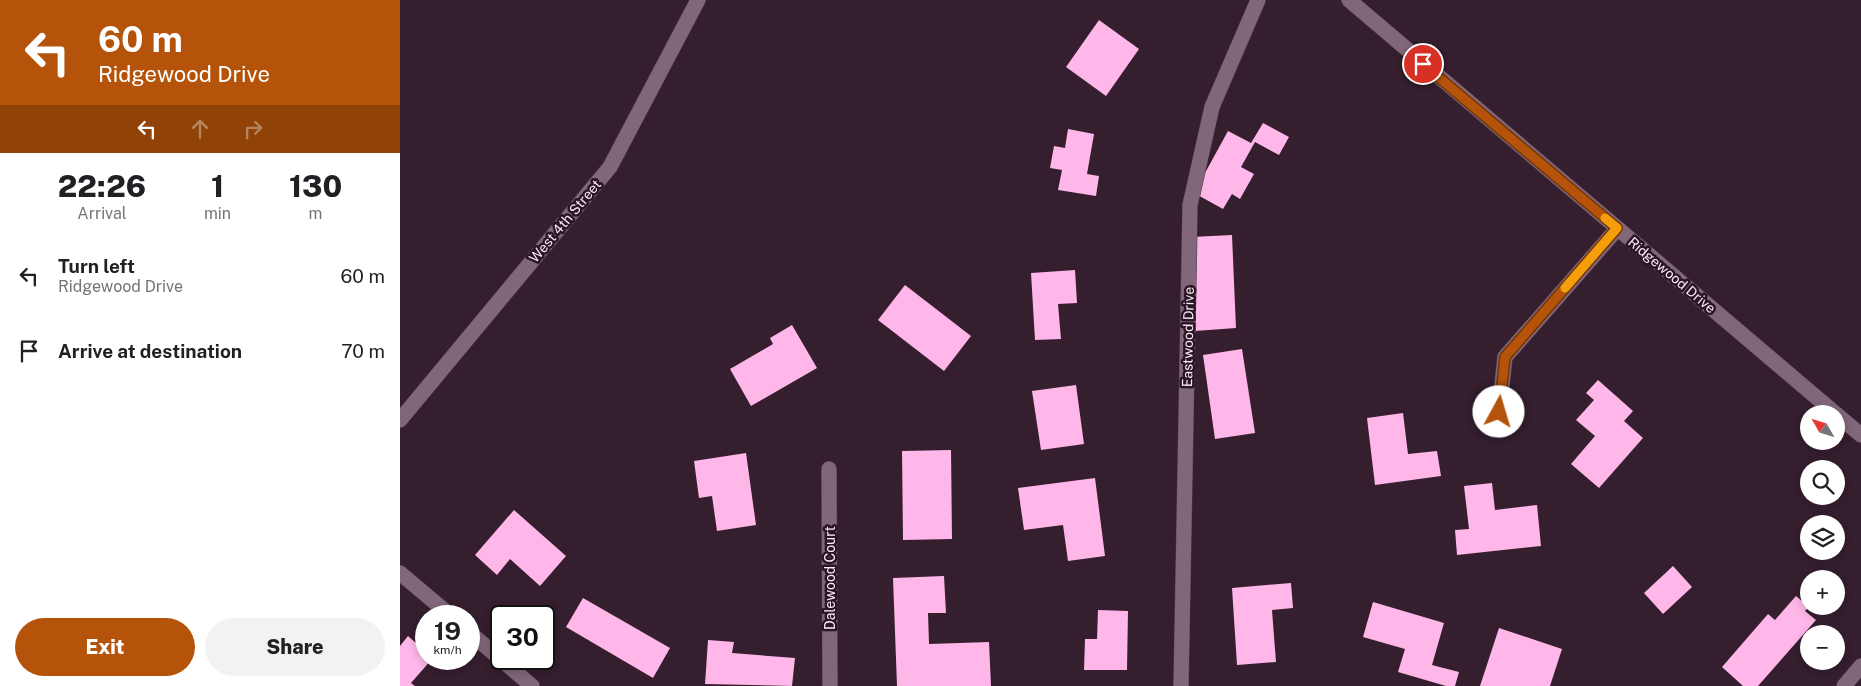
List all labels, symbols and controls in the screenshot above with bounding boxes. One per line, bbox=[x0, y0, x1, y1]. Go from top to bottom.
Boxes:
text: 60 m bbox=[98, 19, 183, 60]
icon: left bbox=[15, 20, 80, 85]
pin bbox=[1402, 43, 1444, 85]
icon: arrive bbox=[1409, 50, 1437, 78]
text: Ridgewood Drive bbox=[98, 61, 270, 87]
icon: left bbox=[133, 115, 161, 143]
icon: ahead bbox=[186, 115, 214, 143]
icon: right bbox=[239, 115, 267, 143]
text: 22:26 bbox=[58, 168, 146, 204]
text: 1 bbox=[211, 168, 224, 204]
text: 130 bbox=[289, 168, 342, 204]
street label: West 4th Street bbox=[526, 176, 604, 266]
text: Arrival bbox=[77, 204, 127, 223]
text: min bbox=[204, 204, 231, 223]
text: m bbox=[309, 204, 322, 223]
street label: Ridgewood Drive bbox=[1625, 234, 1719, 316]
text: Turn left bbox=[58, 255, 135, 277]
icon: left bbox=[15, 262, 43, 290]
text: 60 m bbox=[341, 265, 385, 287]
text: Ridgewood Drive bbox=[58, 277, 183, 296]
street label: Eastwood Drive bbox=[1179, 287, 1197, 387]
icon: arrive bbox=[15, 337, 43, 365]
text: Arrive at destination bbox=[58, 340, 242, 362]
text: 70 m bbox=[341, 340, 385, 362]
position arrow bbox=[1472, 385, 1524, 437]
north arrow bbox=[1800, 405, 1845, 450]
map controls bbox=[1800, 405, 1845, 670]
button: search bbox=[1800, 460, 1845, 505]
button: layers bbox=[1800, 515, 1845, 560]
street label: Dalewood Court bbox=[822, 526, 838, 630]
button: + bbox=[1800, 570, 1845, 615]
speed limit sign: 30 bbox=[490, 605, 555, 670]
text: 19 bbox=[434, 616, 461, 646]
button: Exit bbox=[15, 618, 195, 676]
button: Share bbox=[205, 618, 385, 676]
button: − bbox=[1800, 625, 1845, 670]
text: km/h bbox=[433, 643, 462, 657]

